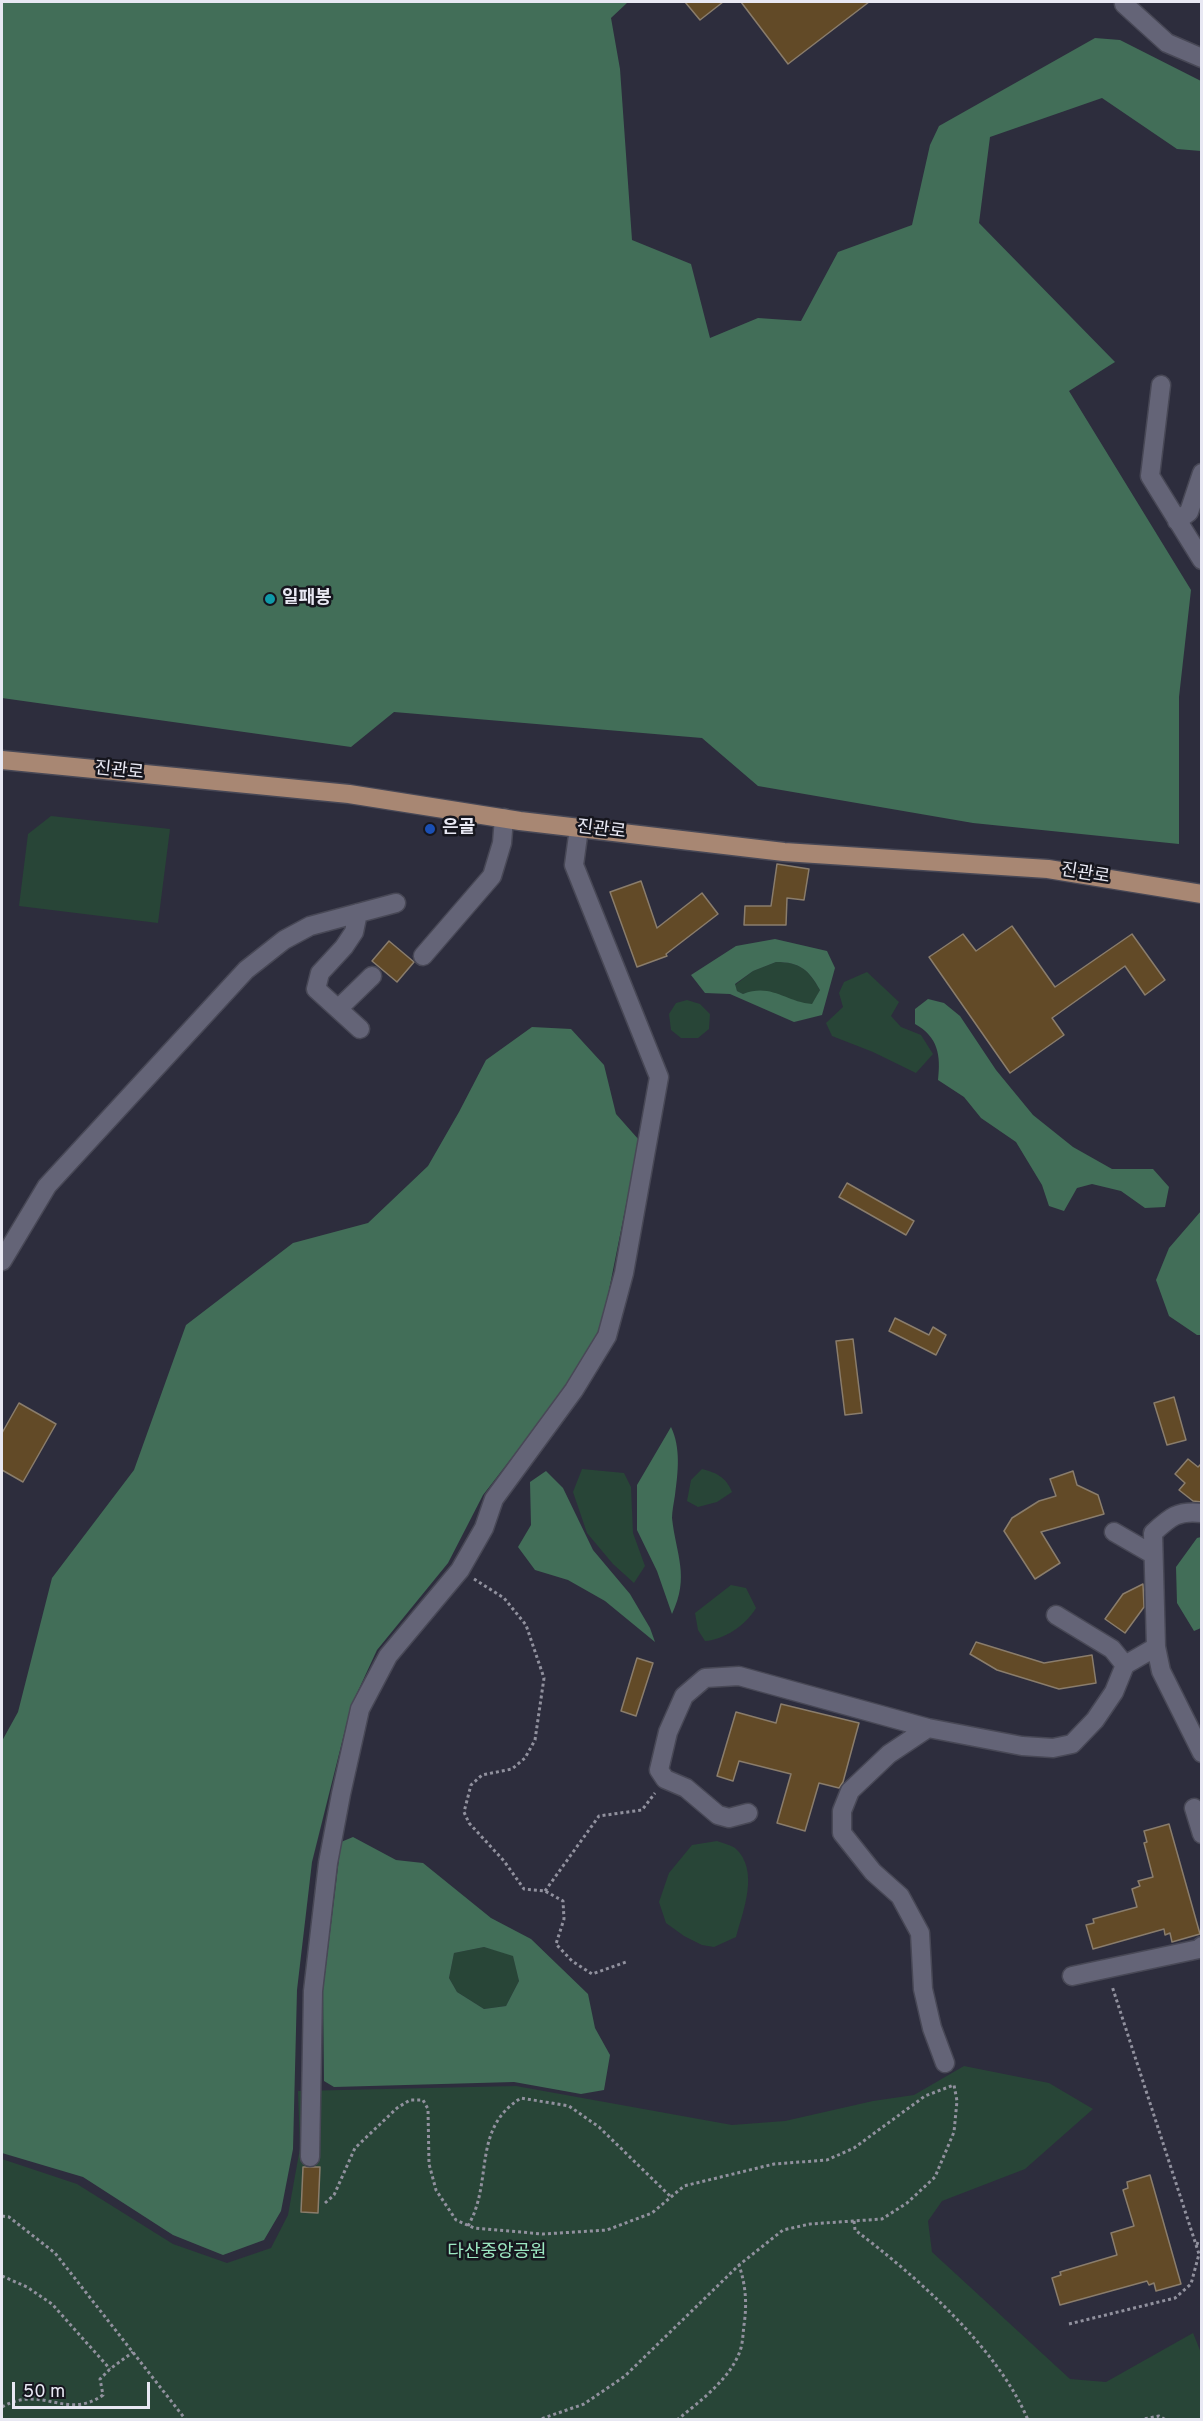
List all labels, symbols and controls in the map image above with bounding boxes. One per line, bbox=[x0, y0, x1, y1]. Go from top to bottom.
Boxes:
place label: 일패봉 bbox=[282, 588, 332, 610]
marker: 일패봉 bbox=[263, 592, 277, 606]
street label: 진관로 bbox=[93, 759, 145, 785]
street label: 진관로 bbox=[575, 817, 627, 845]
place label: 은골 bbox=[442, 818, 475, 840]
marker: 은골 bbox=[423, 822, 437, 836]
street label: 진관로 bbox=[1059, 860, 1111, 890]
park label: 다산중앙공원 bbox=[447, 2242, 547, 2264]
scale bar bbox=[15, 2370, 153, 2408]
text: 50 m bbox=[23, 2381, 65, 2404]

